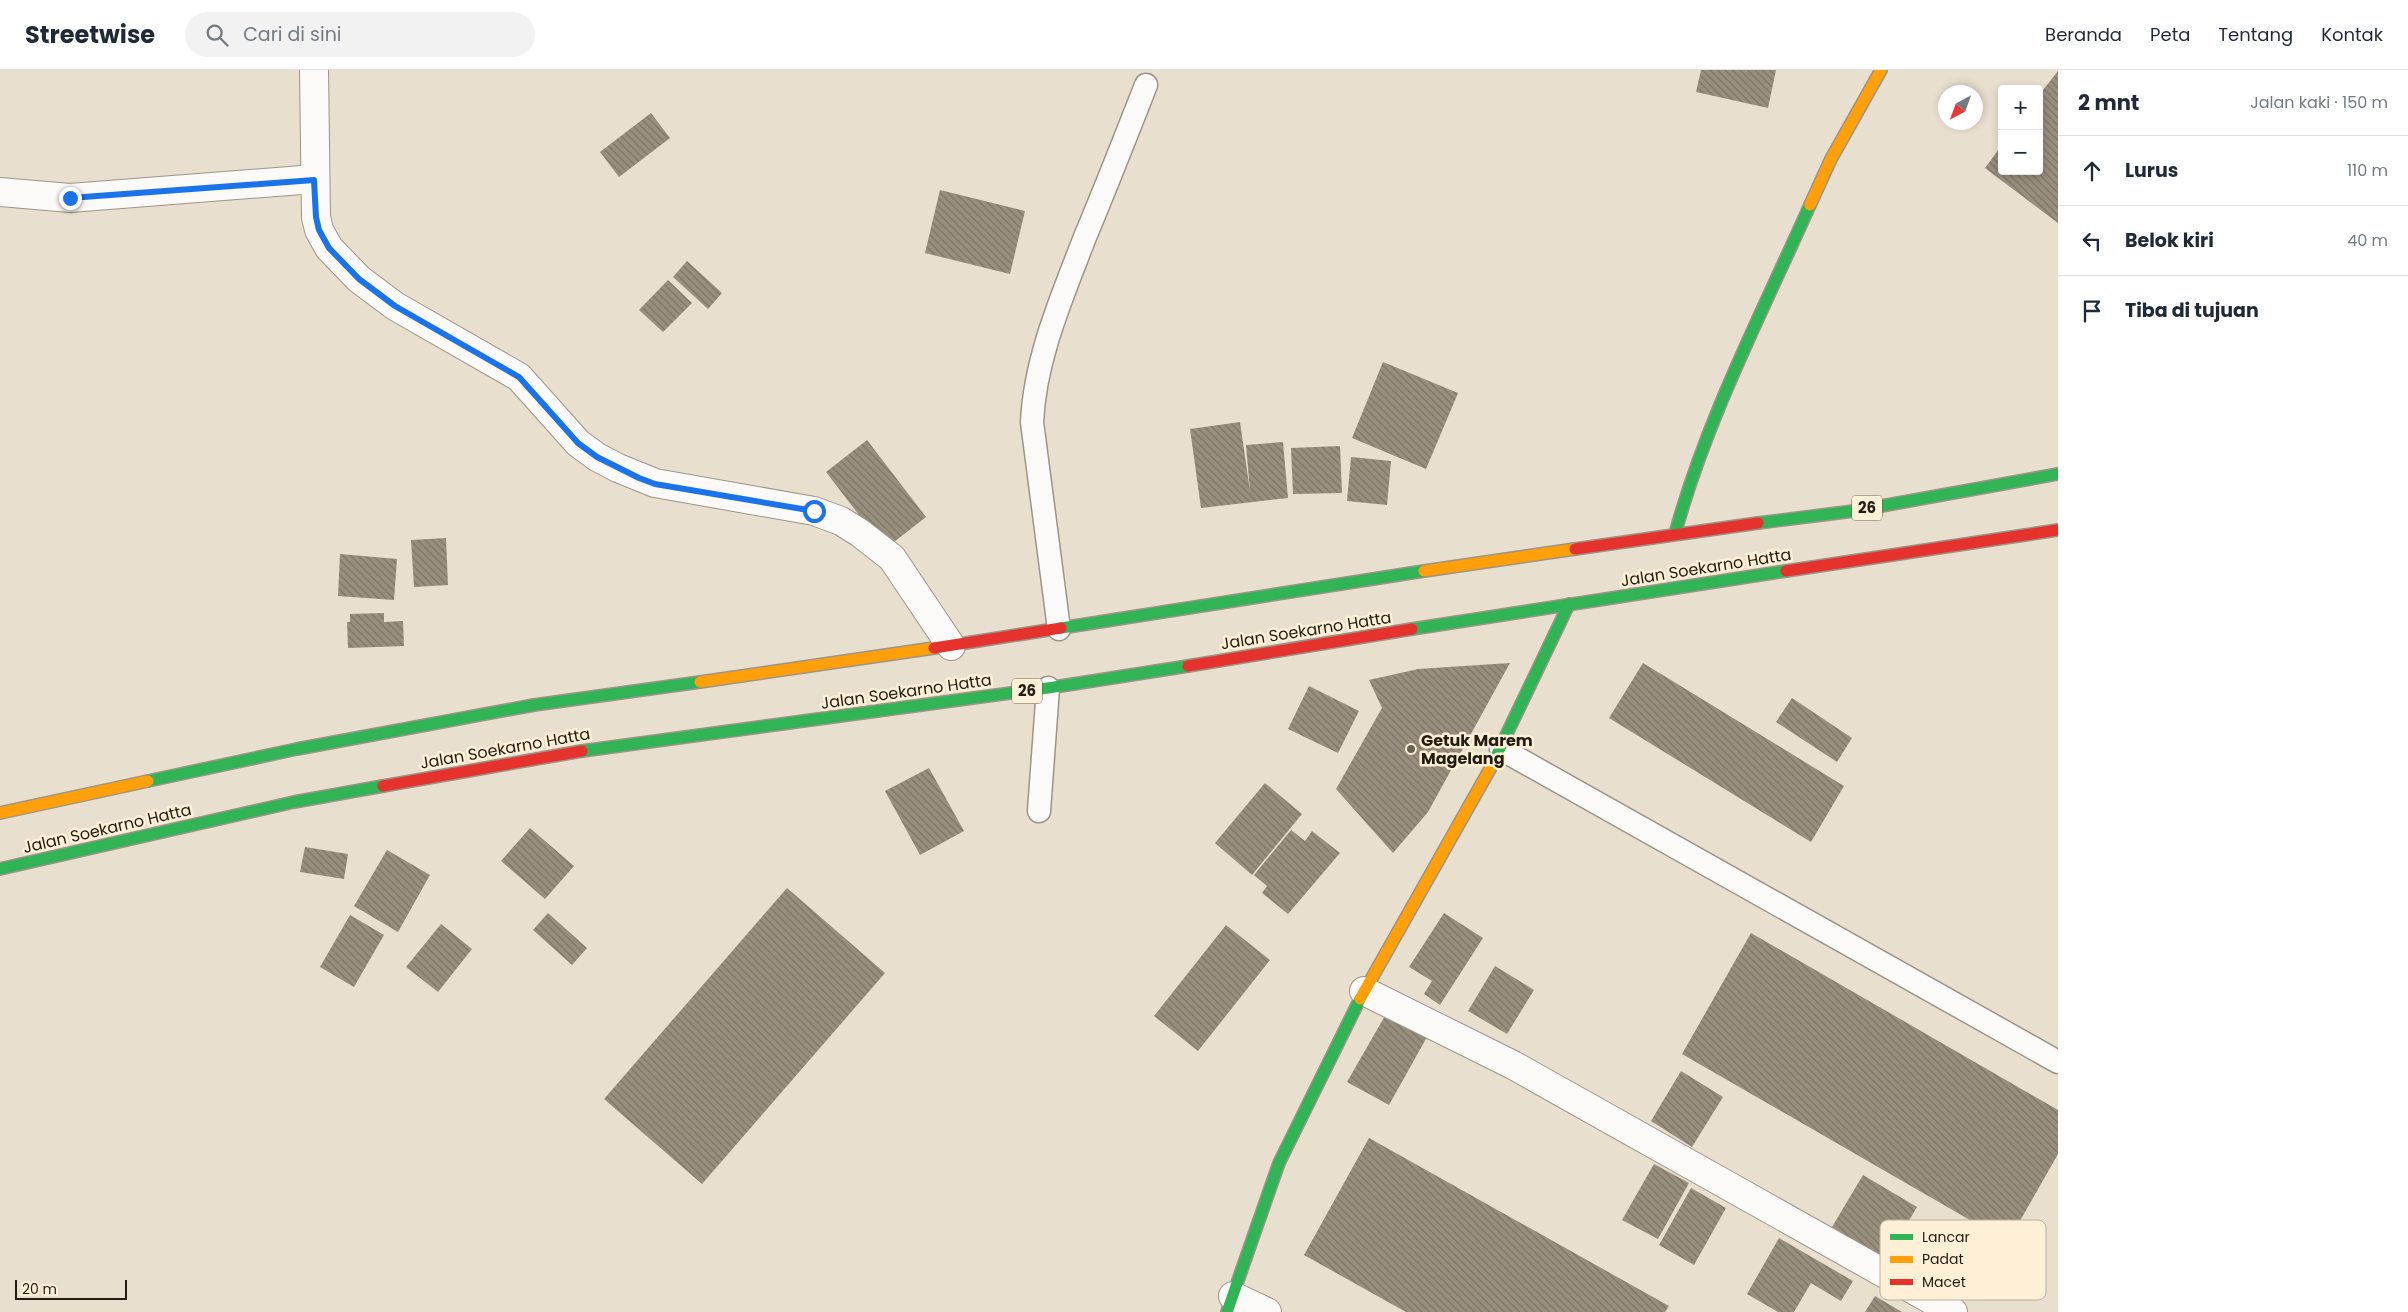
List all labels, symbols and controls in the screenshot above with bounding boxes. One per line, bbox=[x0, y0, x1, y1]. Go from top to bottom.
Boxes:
search box bbox=[185, 12, 535, 57]
text: Streetwise bbox=[25, 18, 155, 51]
icon: search bbox=[203, 21, 231, 49]
text: Cari di sini bbox=[243, 21, 342, 48]
text: Beranda bbox=[2045, 22, 2122, 47]
text: Peta bbox=[2150, 22, 2190, 47]
text: Tentang bbox=[2218, 22, 2293, 47]
text: Kontak bbox=[2321, 22, 2383, 47]
north arrow bbox=[1938, 85, 1983, 130]
map controls bbox=[1998, 85, 2043, 175]
button: + bbox=[1998, 85, 2043, 130]
text: 2 mnt bbox=[2078, 88, 2139, 117]
text: Jalan kaki · 150 m bbox=[2250, 91, 2388, 114]
button: − bbox=[1998, 130, 2043, 175]
icon: ahead bbox=[2078, 157, 2106, 185]
text: Lurus bbox=[2125, 157, 2178, 184]
text: 110 m bbox=[2347, 159, 2388, 182]
route end bbox=[59, 187, 82, 210]
icon: left bbox=[2078, 227, 2106, 255]
text: Belok kiri bbox=[2125, 227, 2214, 254]
text: 40 m bbox=[2347, 229, 2388, 252]
icon: arrive bbox=[2078, 297, 2106, 325]
text: Tiba di tujuan bbox=[2125, 297, 2259, 324]
road number: 26 bbox=[1852, 496, 1882, 520]
route start bbox=[803, 500, 826, 523]
street label: Jalan Soekarno Hatta bbox=[1619, 543, 1793, 592]
street label: Jalan Soekarno Hatta bbox=[1219, 606, 1393, 655]
street label: Jalan Soekarno Hatta bbox=[819, 668, 993, 715]
road number: 26 bbox=[1012, 678, 1042, 704]
street label: Jalan Soekarno Hatta bbox=[418, 722, 592, 775]
place label: Getuk Marem Magelang bbox=[1421, 729, 1533, 770]
marker: Getuk Marem Magelang bbox=[1405, 743, 1417, 755]
street label: Jalan Soekarno Hatta bbox=[21, 798, 194, 859]
legend bbox=[1880, 1220, 2046, 1300]
text: Lancar bbox=[1922, 1227, 1970, 1247]
text: Padat bbox=[1922, 1249, 1964, 1269]
text: Macet bbox=[1922, 1272, 1966, 1292]
scale bar bbox=[15, 1277, 128, 1300]
text: 20 m bbox=[22, 1279, 57, 1299]

